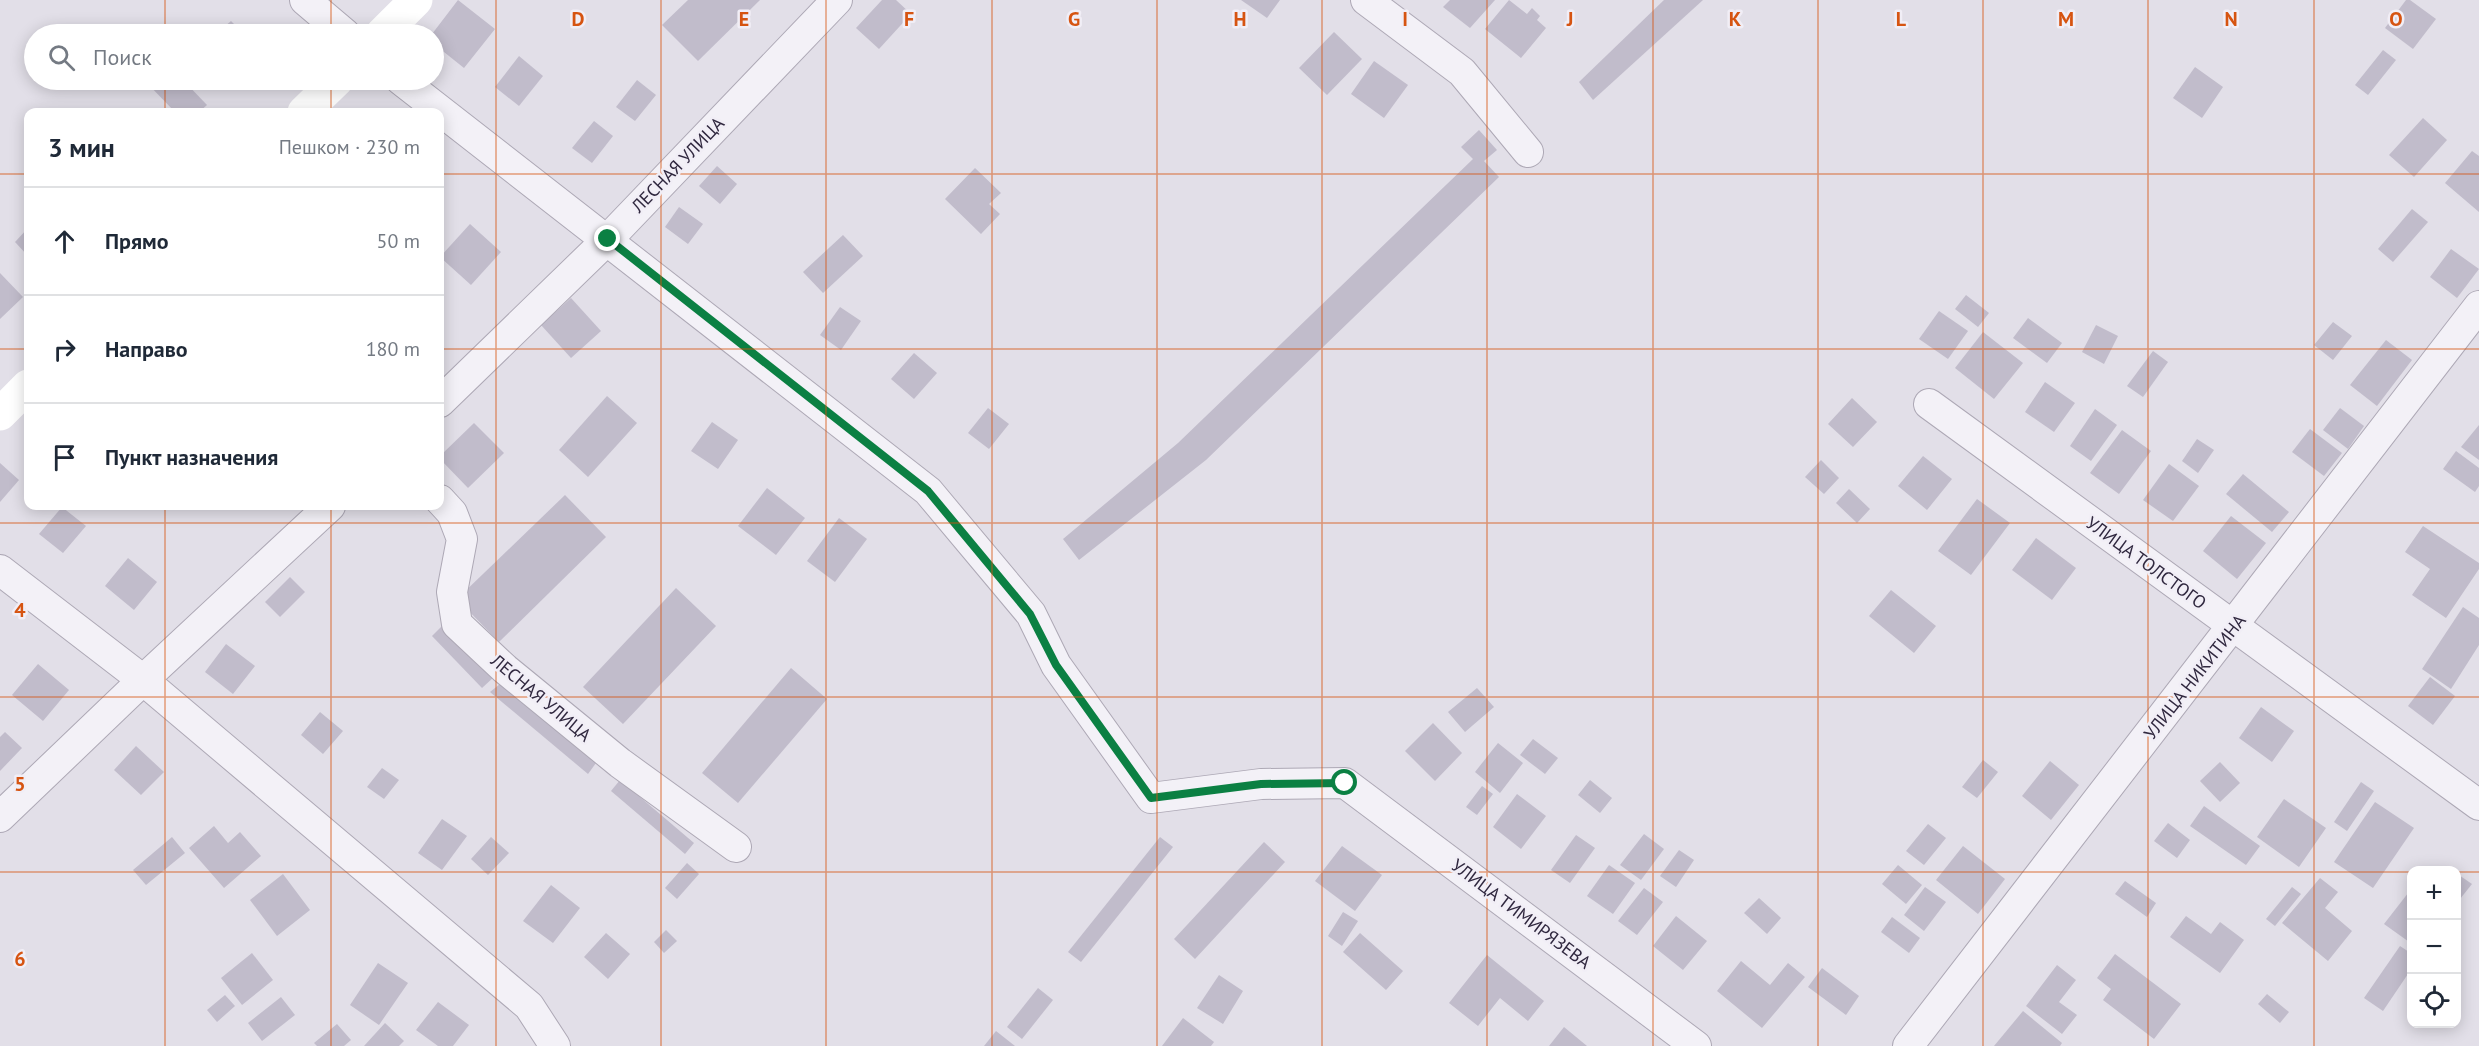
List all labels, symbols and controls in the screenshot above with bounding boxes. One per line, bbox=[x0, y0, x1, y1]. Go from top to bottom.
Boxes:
text: D bbox=[572, 6, 585, 32]
text: E bbox=[739, 6, 749, 32]
text: F bbox=[904, 6, 914, 32]
text: G bbox=[1068, 6, 1080, 32]
text: H bbox=[1233, 6, 1247, 32]
text: I bbox=[1402, 6, 1408, 32]
text: J bbox=[1566, 6, 1573, 32]
text: K bbox=[1729, 6, 1742, 32]
text: L bbox=[1896, 6, 1907, 32]
text: M bbox=[2058, 6, 2074, 32]
text: N bbox=[2224, 6, 2238, 32]
text: O bbox=[2389, 6, 2403, 32]
search box bbox=[24, 24, 444, 90]
icon: search bbox=[45, 41, 78, 74]
text: Поиск bbox=[93, 43, 152, 71]
street label: ЛЕСНАЯ УЛИЦА bbox=[626, 112, 729, 218]
text: 3 мин bbox=[48, 131, 115, 164]
text: Пешком · 230 m bbox=[279, 134, 420, 160]
icon: ahead bbox=[48, 225, 81, 258]
route end bbox=[594, 225, 620, 251]
text: Прямо bbox=[105, 227, 168, 255]
text: 50 m bbox=[377, 228, 420, 254]
icon: right bbox=[48, 333, 81, 366]
text: Направо bbox=[105, 335, 188, 363]
text: 180 m bbox=[366, 336, 420, 362]
icon: arrive bbox=[48, 441, 81, 474]
text: Пункт назначения bbox=[105, 443, 278, 471]
street label: УЛИЦА ТОЛСТОГО bbox=[2082, 511, 2211, 614]
text: 4 bbox=[14, 597, 26, 623]
street label: УЛИЦА НИКИТИНА bbox=[2139, 609, 2251, 744]
street label: ЛЕСНАЯ УЛИЦА bbox=[486, 648, 597, 747]
route start bbox=[1331, 769, 1357, 795]
text: 5 bbox=[14, 771, 26, 797]
street label: УЛИЦА ТИМИРЯЗЕВА bbox=[1447, 854, 1596, 974]
map controls bbox=[2407, 866, 2461, 1028]
button: + bbox=[2407, 866, 2461, 920]
button: − bbox=[2407, 920, 2461, 974]
text: 6 bbox=[14, 946, 26, 972]
button: locate bbox=[2407, 974, 2461, 1028]

